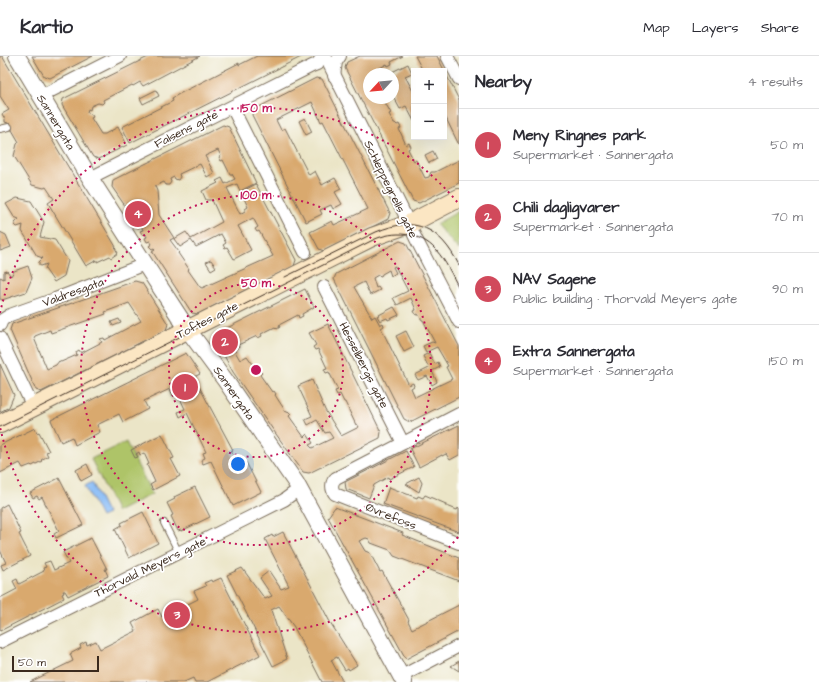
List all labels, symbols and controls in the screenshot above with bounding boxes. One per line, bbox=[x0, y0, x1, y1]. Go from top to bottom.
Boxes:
text: Kartio bbox=[20, 14, 73, 41]
text: Map bbox=[643, 18, 670, 38]
text: Layers bbox=[692, 18, 739, 38]
text: Share bbox=[761, 18, 799, 38]
north arrow bbox=[363, 68, 399, 104]
map controls bbox=[411, 68, 447, 140]
button: + bbox=[411, 68, 447, 104]
text: Nearby bbox=[475, 70, 532, 94]
text: 4 results bbox=[748, 73, 803, 91]
street label: Sannergata bbox=[31, 91, 79, 154]
text: 150 m bbox=[240, 100, 273, 117]
button: − bbox=[411, 104, 447, 140]
street label: Falsens gate bbox=[152, 106, 222, 154]
text: Meny Ringnes park bbox=[513, 125, 646, 146]
text: 1 bbox=[487, 136, 489, 154]
text: 50 m bbox=[770, 136, 803, 154]
street label: Schleppegrells gate bbox=[359, 137, 422, 242]
text: Supermarket · Sannergata bbox=[513, 146, 673, 164]
text: 100 m bbox=[241, 187, 272, 204]
text: Chili dagligvarer bbox=[513, 197, 619, 218]
pin: 4 bbox=[125, 199, 151, 229]
text: 2 bbox=[484, 208, 492, 226]
text: 70 m bbox=[771, 208, 803, 226]
text: Supermarket · Sannergata bbox=[513, 218, 673, 236]
text: NAV Sagene bbox=[513, 269, 596, 290]
street label: Valdresgata bbox=[40, 274, 107, 312]
text: 50 m bbox=[241, 275, 272, 292]
text: 3 bbox=[485, 280, 491, 298]
text: 90 m bbox=[772, 280, 803, 298]
text: Public building · Thorvald Meyers gate bbox=[513, 290, 737, 308]
street label: Toftes gate bbox=[173, 297, 242, 344]
street label: Hesselbergs gate bbox=[334, 319, 393, 412]
pin: 2 bbox=[212, 327, 238, 357]
text: Extra Sannergata bbox=[513, 341, 635, 362]
text: 4 bbox=[484, 352, 492, 370]
text: 150 m bbox=[769, 352, 803, 370]
text: Supermarket · Sannergata bbox=[513, 362, 673, 380]
street label: Sannergata bbox=[208, 363, 258, 424]
centre of rings bbox=[249, 363, 263, 377]
pin: 1 bbox=[172, 372, 198, 402]
your location bbox=[228, 454, 248, 474]
street label: Øvrefoss bbox=[363, 499, 419, 534]
street label: Thorvald Meyers gate bbox=[91, 533, 210, 603]
pin: 3 bbox=[164, 600, 190, 630]
scale bar bbox=[12, 654, 99, 673]
text: 50 m bbox=[18, 655, 46, 670]

